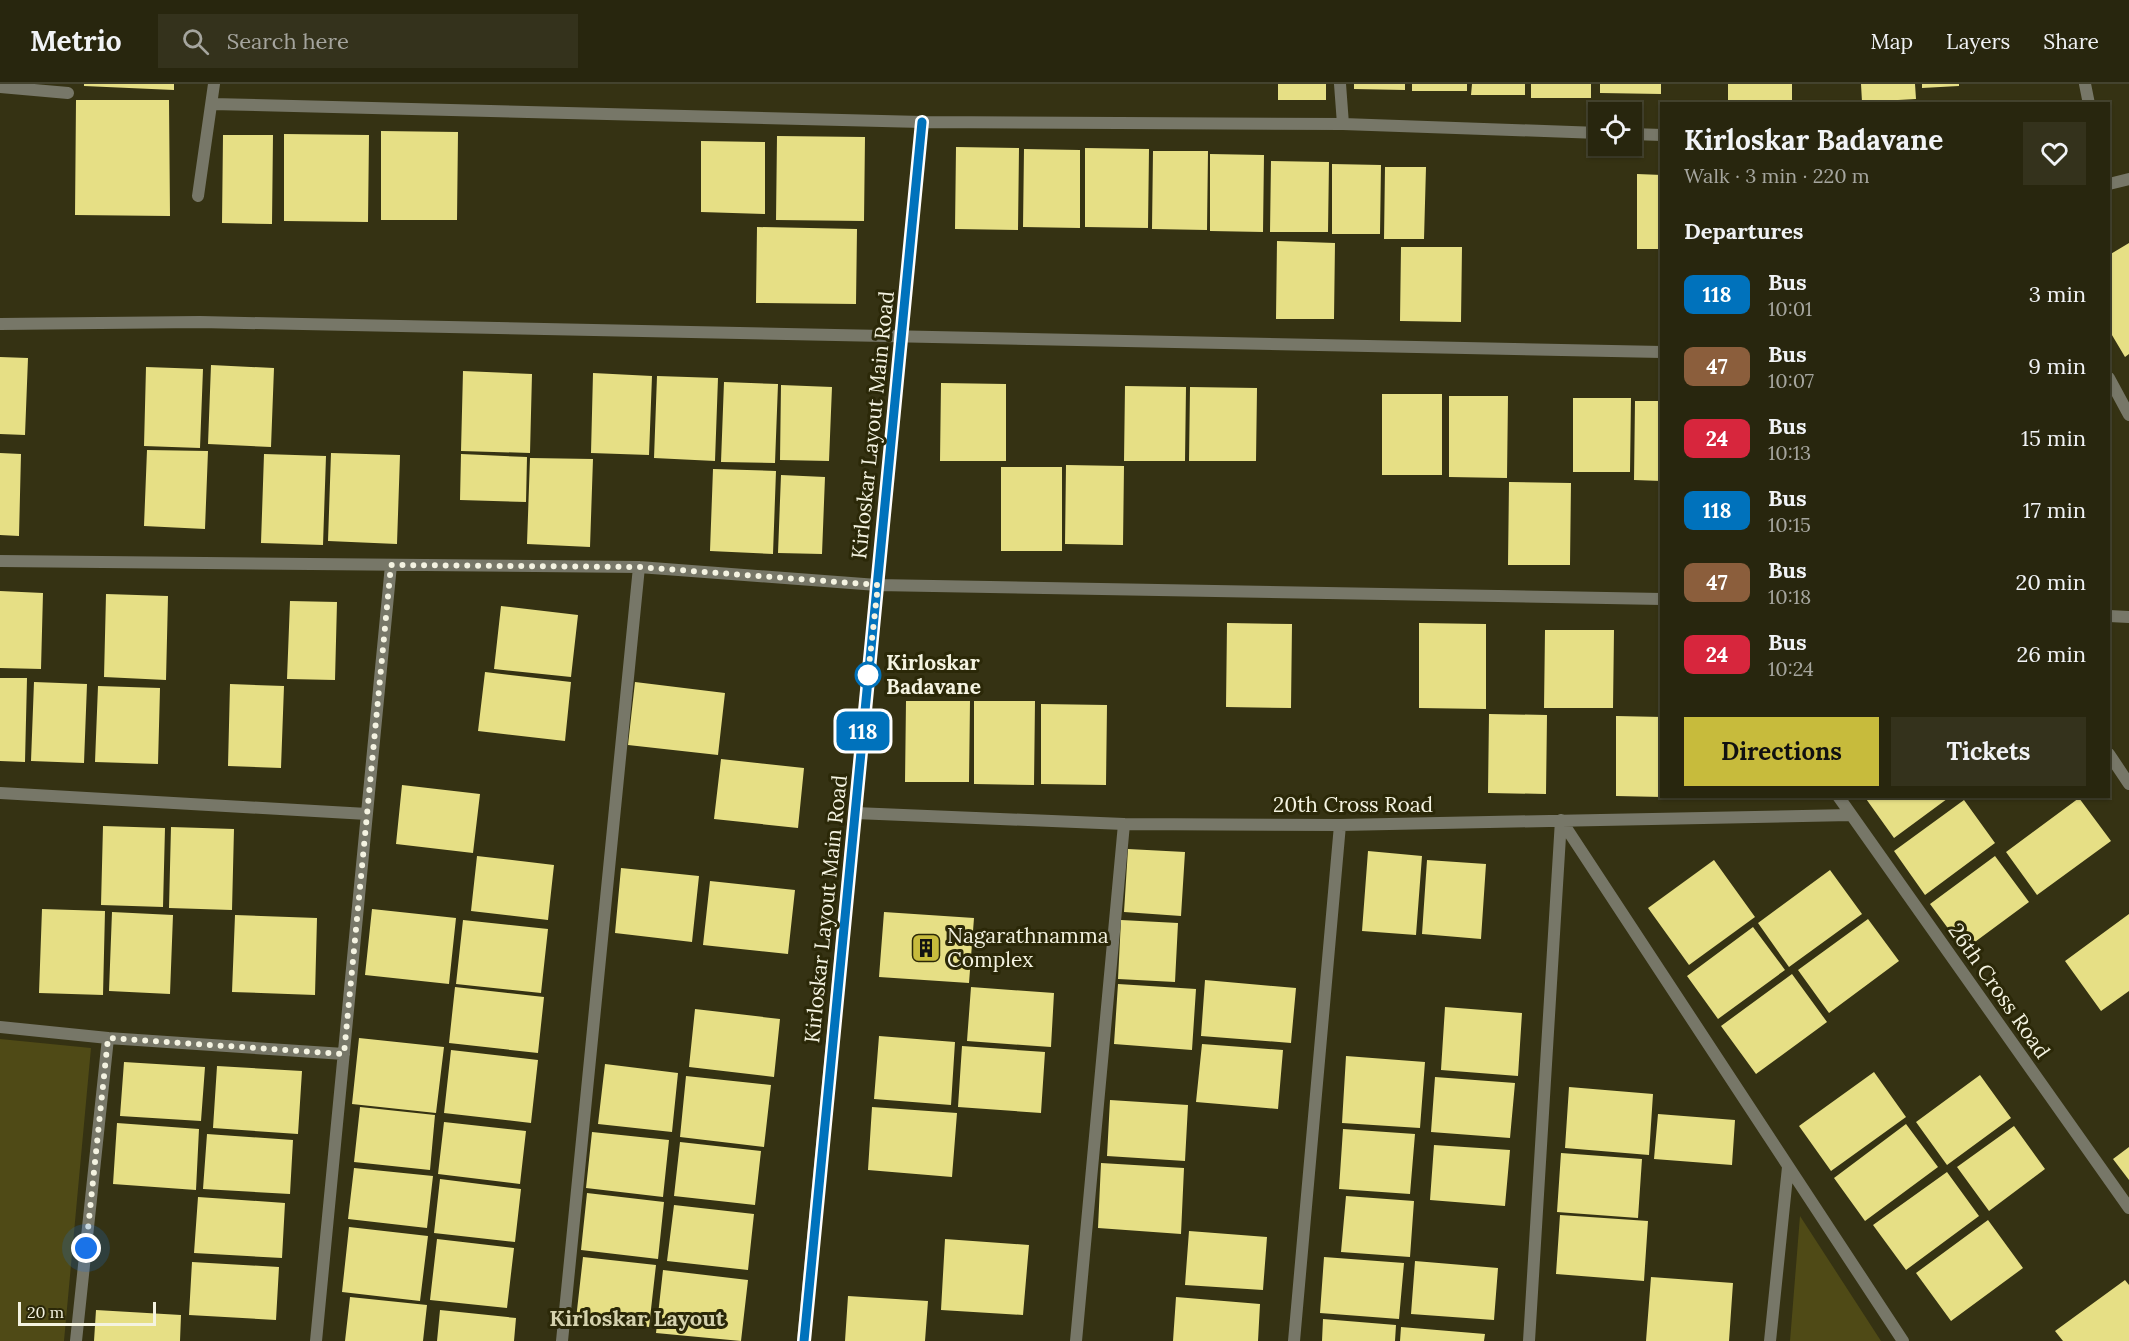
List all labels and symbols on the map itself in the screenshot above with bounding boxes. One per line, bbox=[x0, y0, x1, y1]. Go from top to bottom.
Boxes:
street label: Kirloskar Layout Main Road bbox=[845, 290, 900, 560]
place label: Kirloskar Badavane bbox=[886, 649, 981, 700]
marker: Kirloskar Badavane bbox=[855, 662, 881, 688]
line badge: 118 bbox=[828, 712, 898, 750]
street label: Kirloskar Layout Main Road bbox=[798, 774, 853, 1044]
street label: 20th Cross Road bbox=[1273, 791, 1433, 818]
street label: 26th Cross Road bbox=[1943, 918, 2056, 1064]
place label: Nagarathnamma Complex bbox=[947, 922, 1109, 973]
building icon: Nagarathnamma Complex bbox=[910, 932, 942, 964]
your location bbox=[71, 1233, 101, 1263]
scale bar bbox=[18, 1299, 156, 1326]
district label: Kirloskar Layout bbox=[549, 1304, 726, 1332]

